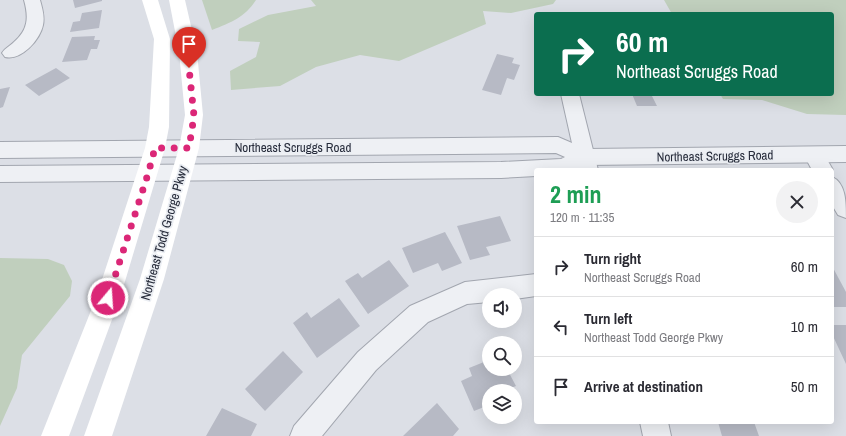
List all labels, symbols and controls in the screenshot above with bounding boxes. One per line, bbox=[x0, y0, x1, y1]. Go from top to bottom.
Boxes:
text: 60 m bbox=[616, 23, 668, 61]
pin bbox=[172, 27, 206, 68]
icon: right bbox=[550, 28, 602, 80]
icon: arrive bbox=[178, 33, 200, 55]
text: Northeast Scruggs Road bbox=[616, 59, 778, 84]
street label: Northeast Scruggs Road bbox=[235, 139, 351, 156]
street label: Northeast Scruggs Road bbox=[656, 146, 774, 166]
street label: Northeast Todd George Pkwy bbox=[137, 163, 192, 302]
text: 2 min bbox=[550, 178, 601, 210]
button: close bbox=[776, 181, 818, 223]
text: 120 m · 11:35 bbox=[550, 209, 614, 226]
text: Turn right bbox=[584, 248, 641, 269]
icon: right bbox=[550, 256, 572, 278]
text: 60 m bbox=[791, 256, 818, 277]
text: Northeast Scruggs Road bbox=[584, 269, 701, 286]
position arrow bbox=[87, 277, 129, 319]
map controls bbox=[482, 288, 522, 424]
button: sound bbox=[482, 288, 522, 328]
text: Turn left bbox=[584, 308, 632, 329]
icon: left bbox=[550, 316, 572, 338]
text: 10 m bbox=[791, 316, 818, 337]
text: Northeast Todd George Pkwy bbox=[584, 329, 723, 346]
button: search bbox=[482, 336, 522, 376]
icon: arrive bbox=[550, 376, 572, 398]
text: Arrive at destination bbox=[584, 376, 703, 397]
text: 50 m bbox=[791, 376, 818, 397]
button: layers bbox=[482, 384, 522, 424]

